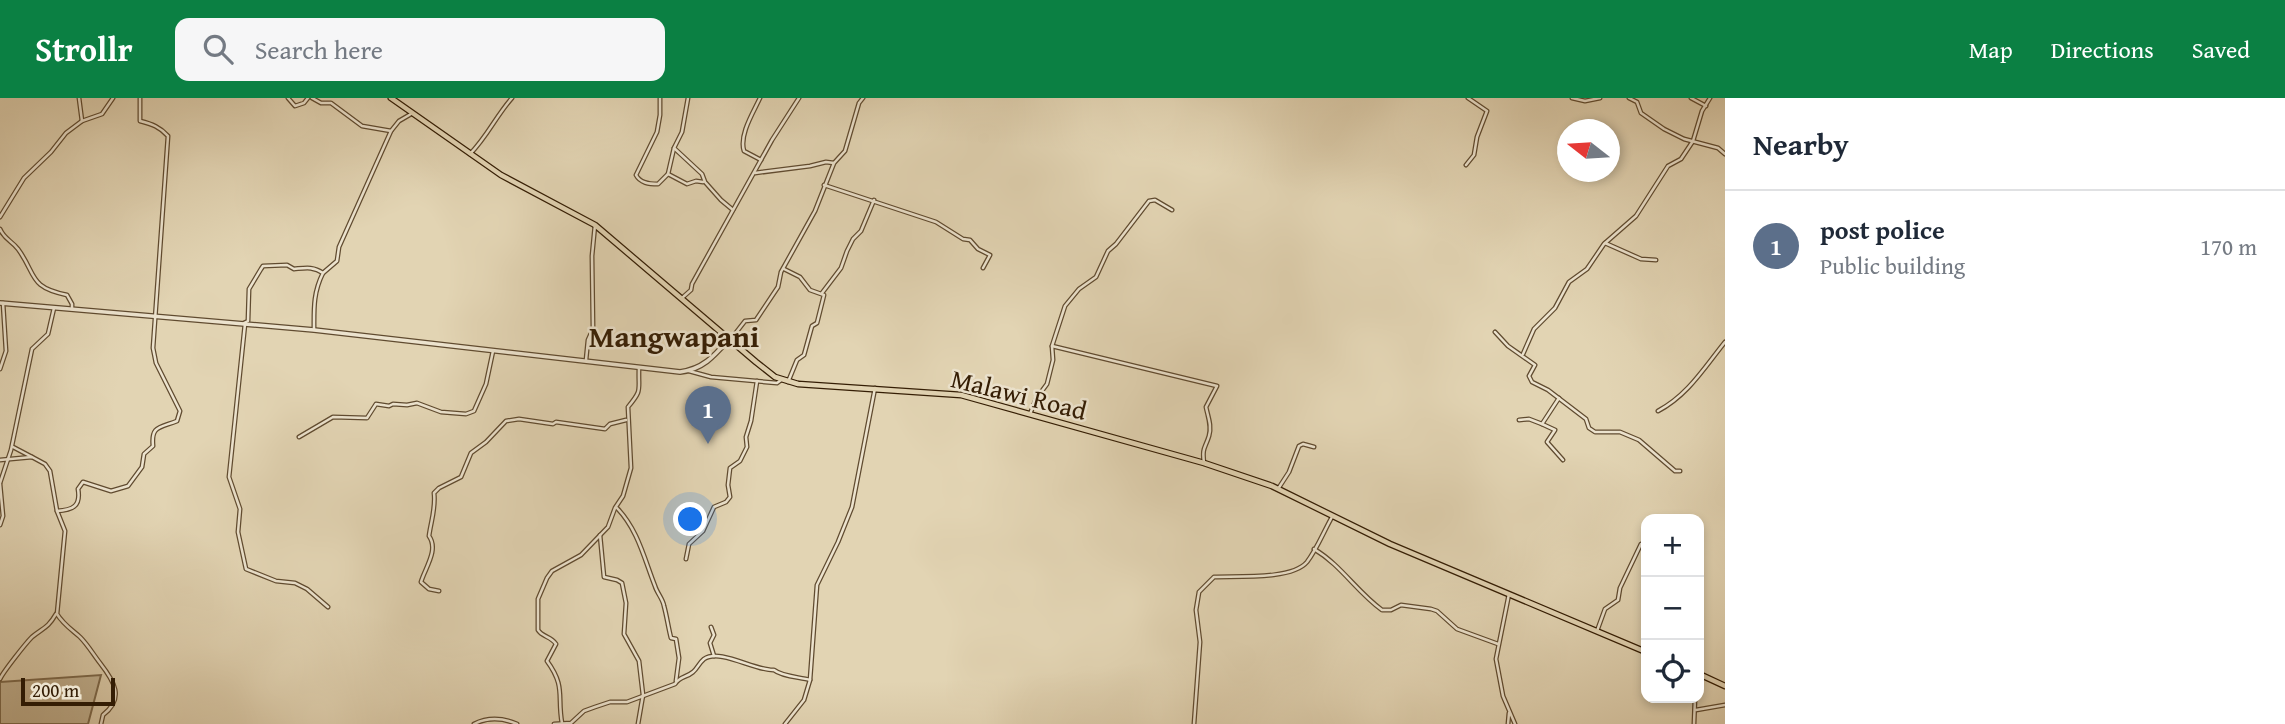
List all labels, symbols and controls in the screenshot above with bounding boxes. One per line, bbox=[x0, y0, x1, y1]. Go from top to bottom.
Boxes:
search box bbox=[175, 18, 665, 81]
text: Strollr bbox=[35, 25, 133, 73]
icon: search bbox=[199, 30, 237, 68]
text: Search here bbox=[255, 30, 383, 69]
text: Map bbox=[1969, 32, 2013, 67]
text: Directions bbox=[2051, 32, 2154, 67]
text: Saved bbox=[2192, 32, 2250, 67]
north arrow bbox=[1557, 119, 1620, 182]
text: Nearby bbox=[1753, 122, 1849, 166]
text: post police bbox=[1820, 210, 1945, 249]
text: 1 bbox=[1770, 230, 1782, 263]
text: 170 m bbox=[2200, 230, 2257, 263]
text: Public building bbox=[1820, 249, 1965, 282]
district label: Mangwapani bbox=[589, 314, 759, 358]
street label: Malawi Road bbox=[947, 358, 1091, 430]
pin: 1 bbox=[685, 386, 731, 444]
your location bbox=[673, 502, 707, 536]
map controls bbox=[1641, 514, 1704, 703]
button: + bbox=[1641, 514, 1704, 577]
button: − bbox=[1641, 577, 1704, 640]
button: locate bbox=[1641, 640, 1704, 703]
scale bar bbox=[21, 675, 116, 707]
text: 200 m bbox=[32, 676, 79, 704]

